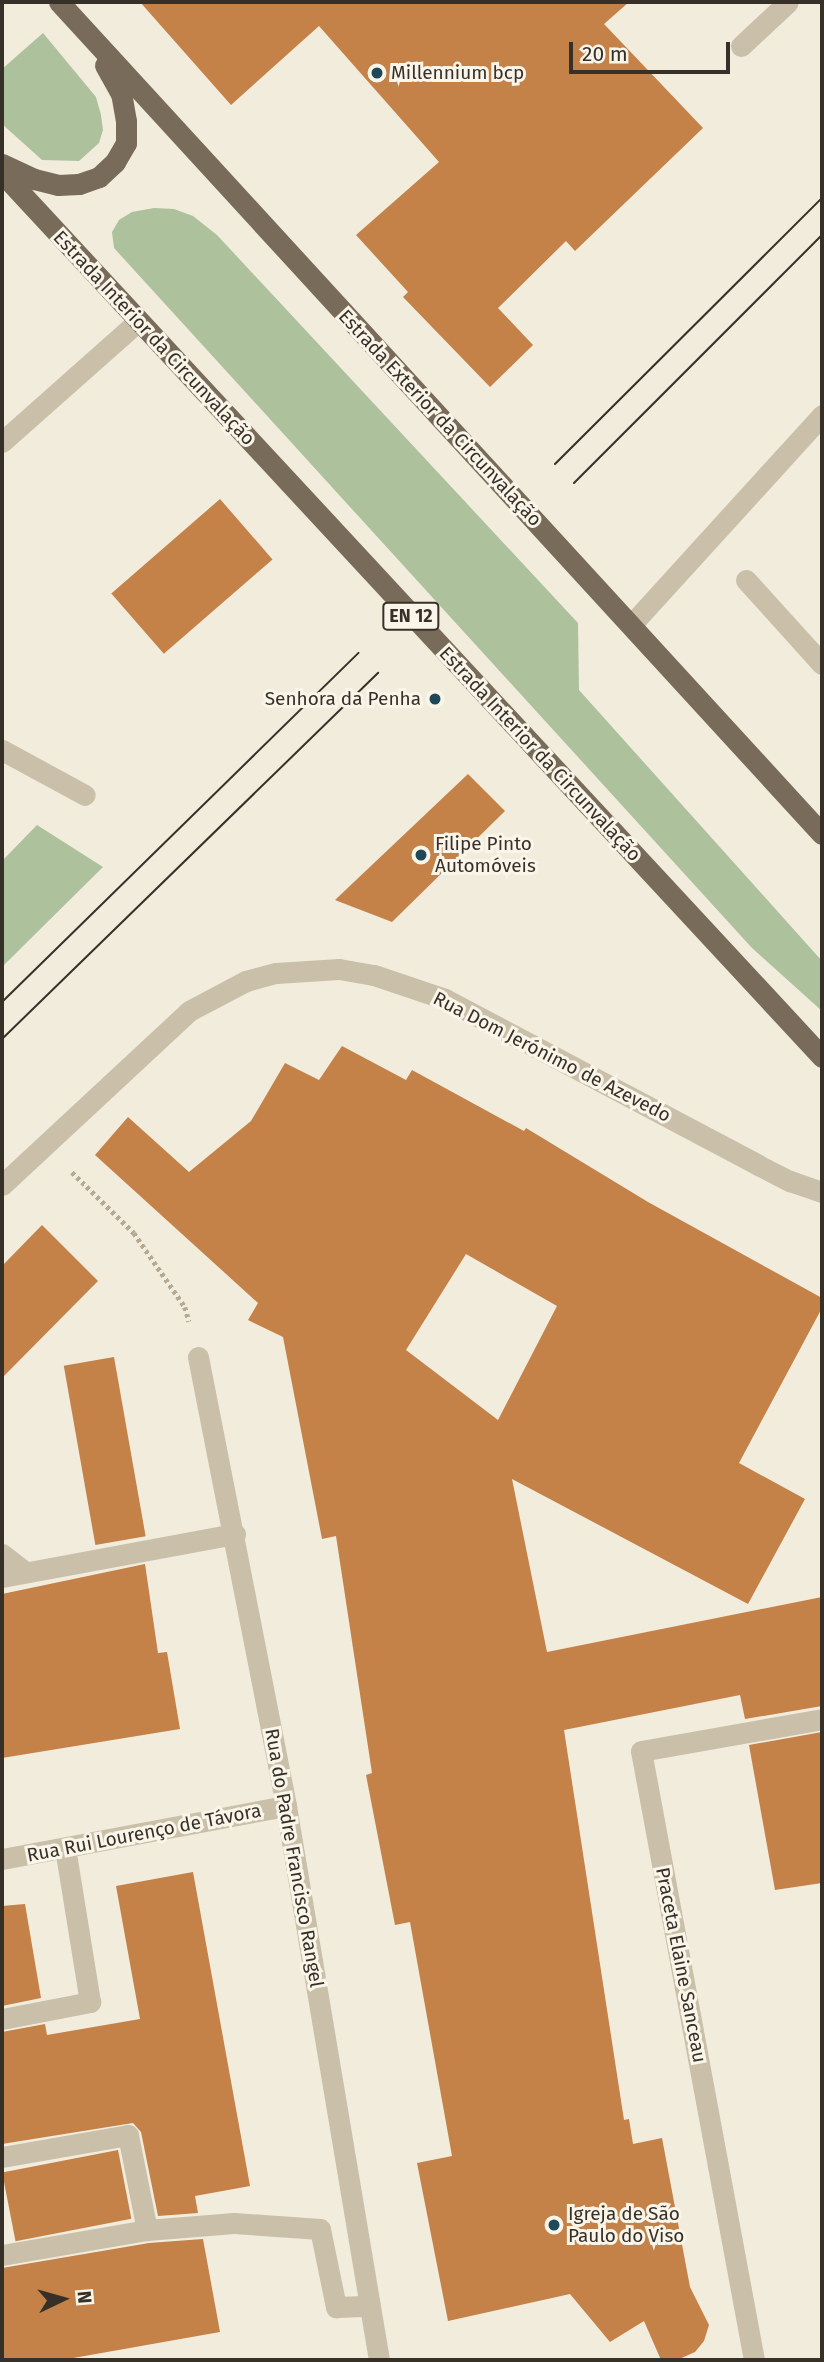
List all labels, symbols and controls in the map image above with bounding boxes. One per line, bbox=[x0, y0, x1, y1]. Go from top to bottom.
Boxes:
scale bar bbox=[572, 28, 733, 72]
text: 20 m bbox=[582, 41, 628, 67]
place label: Millennium bcp bbox=[391, 62, 524, 84]
marker: Millennium bcp bbox=[369, 65, 385, 81]
street label: Estrada Interior da Circunvalação bbox=[48, 226, 260, 450]
street label: Estrada Exterior da Circunvalação bbox=[334, 305, 546, 531]
road number: EN 12 bbox=[381, 602, 441, 630]
street label: Estrada Interior da Circunvalação bbox=[434, 642, 646, 866]
place label: Senhora da Penha bbox=[265, 688, 421, 710]
marker: Senhora da Penha bbox=[427, 691, 443, 707]
place label: Filipe Pinto Automóveis bbox=[435, 833, 536, 877]
marker: Filipe Pinto Automóveis bbox=[413, 847, 429, 863]
street label: Rua Dom Jerónimo de Azevedo bbox=[429, 987, 675, 1127]
street label: Rua do Padre Francisco Rangel bbox=[260, 1727, 328, 1989]
street label: Rua Rui Lourenço de Távora bbox=[25, 1799, 263, 1867]
street label: Praceta Elaine Sanceau bbox=[651, 1865, 711, 2065]
place label: Igreja de São Paulo do Viso bbox=[568, 2203, 684, 2247]
marker: Igreja de São Paulo do Viso bbox=[546, 2217, 562, 2233]
north arrow bbox=[28, 2264, 98, 2334]
text: N bbox=[72, 2290, 96, 2304]

